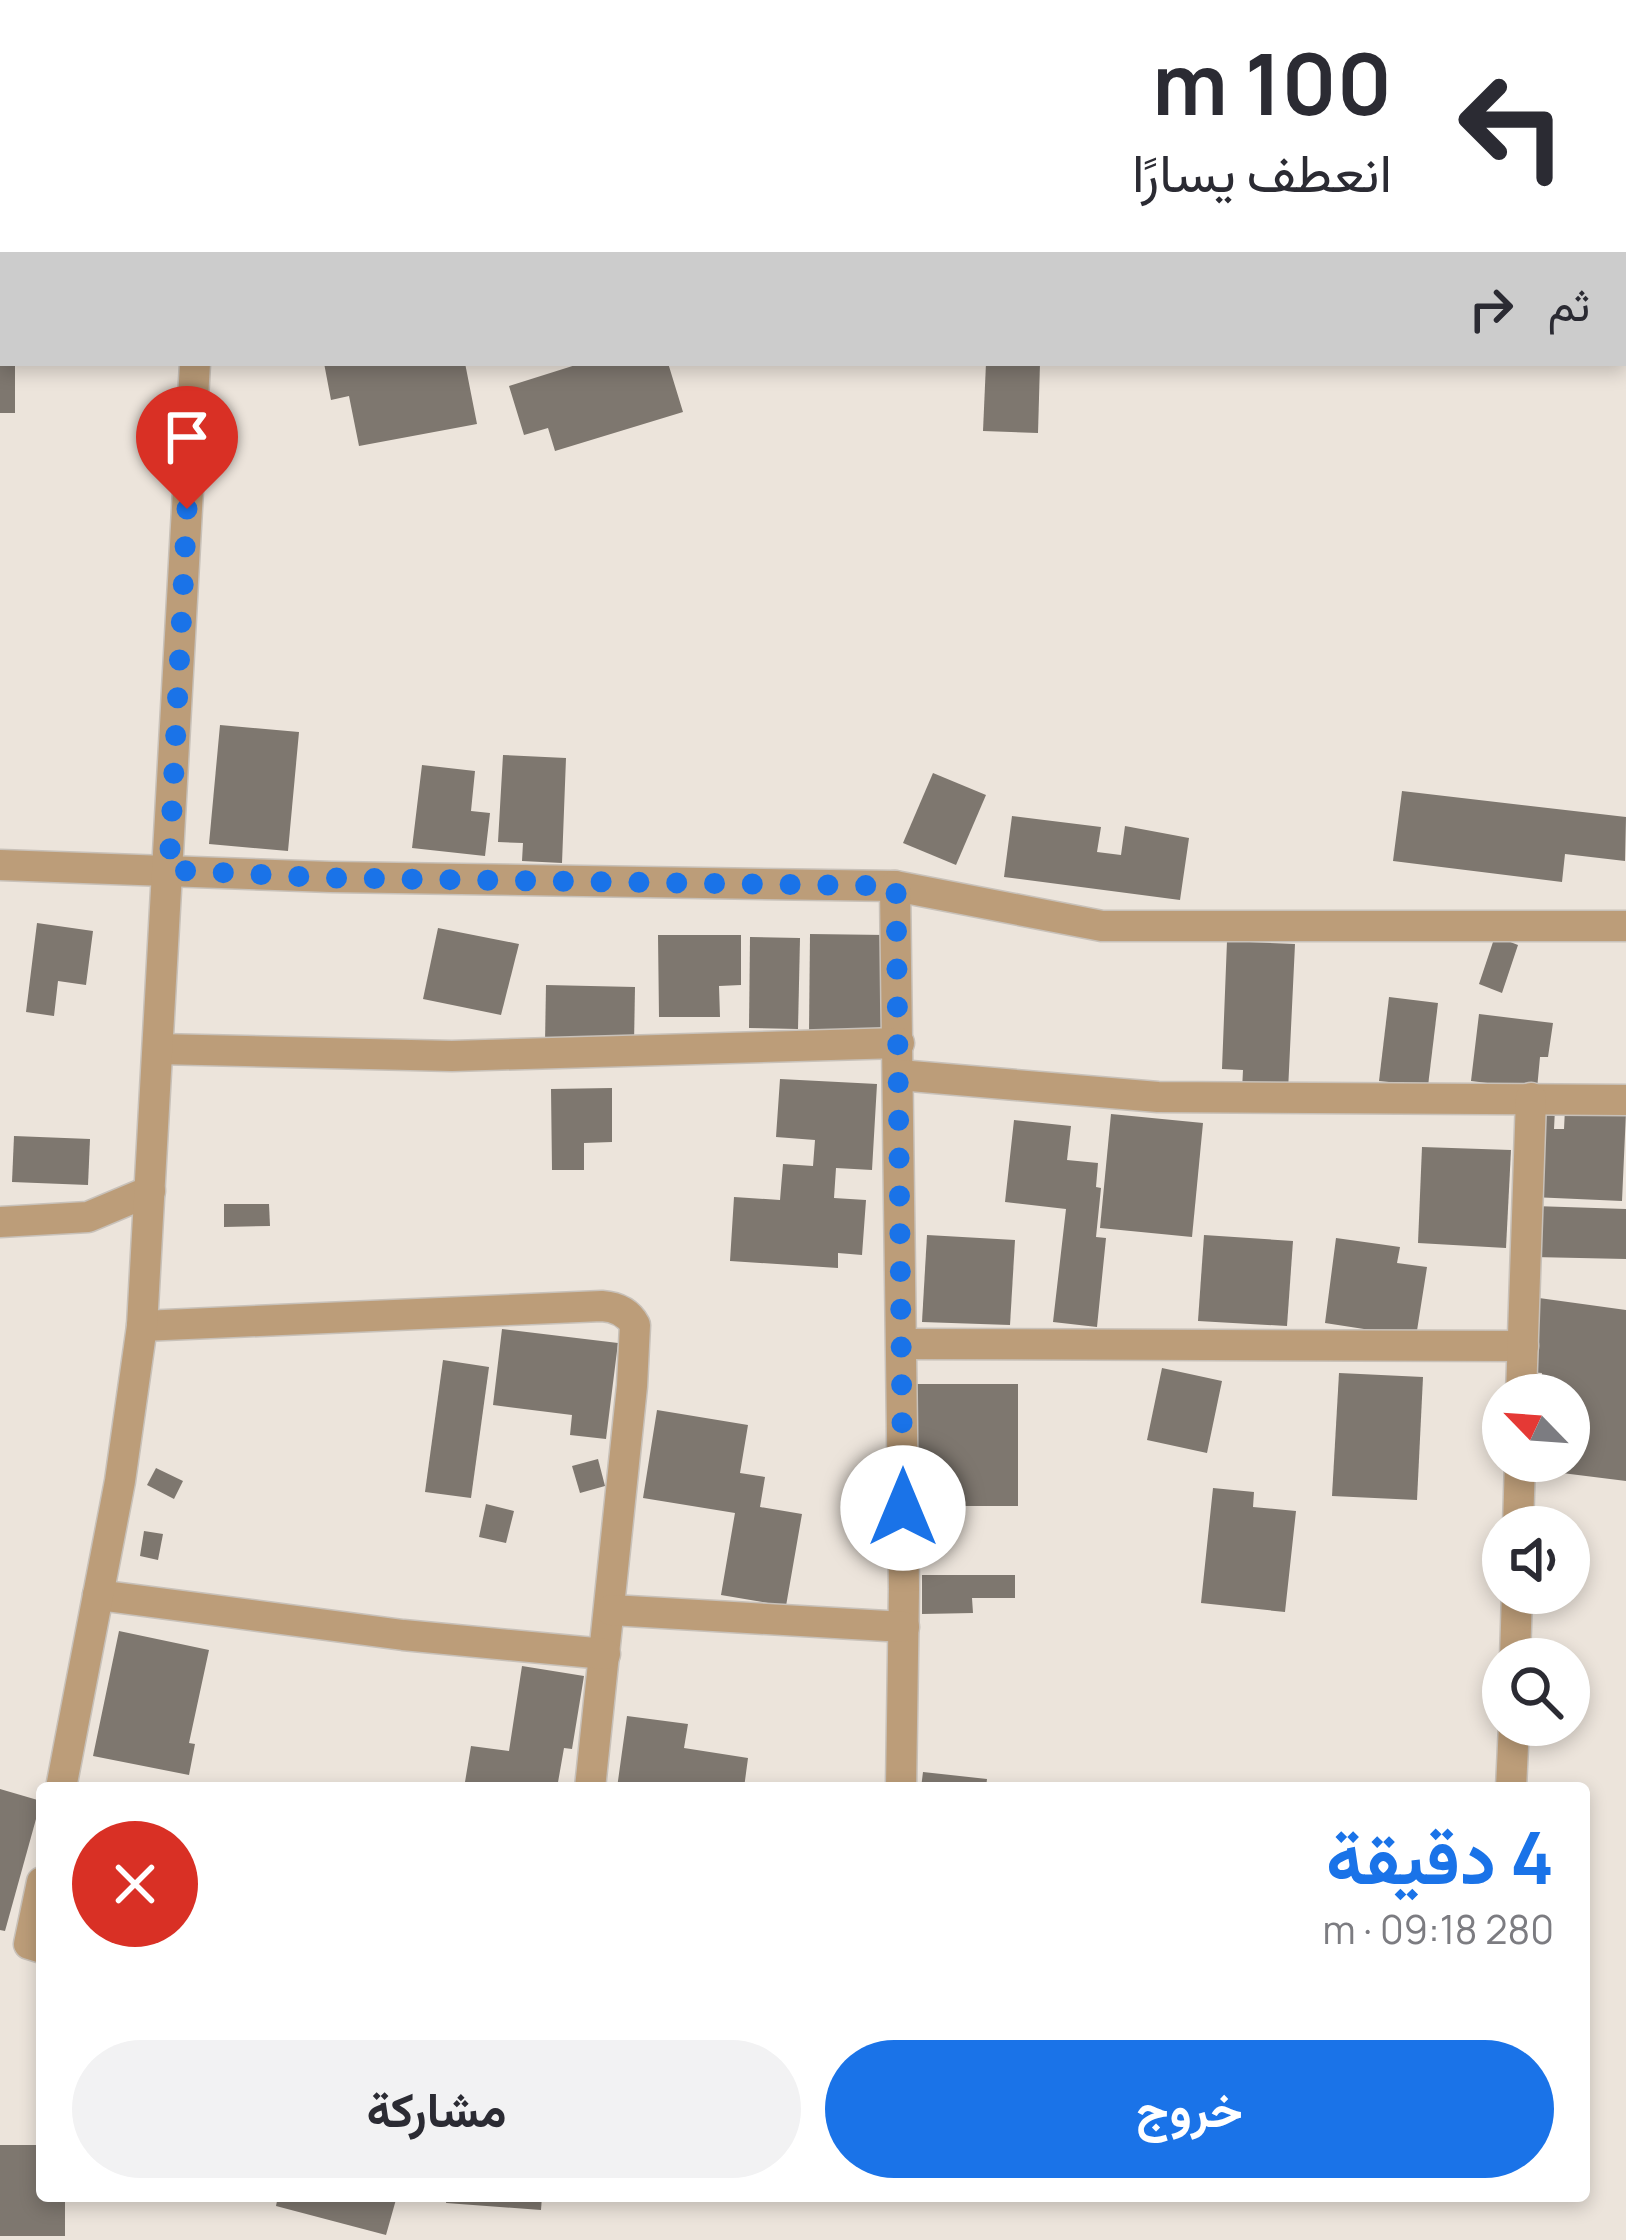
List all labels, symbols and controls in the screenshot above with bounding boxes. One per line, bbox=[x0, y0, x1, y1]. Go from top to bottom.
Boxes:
text: 100 m bbox=[1152, 25, 1392, 140]
icon: left bbox=[1434, 48, 1590, 204]
text: انعطف يسارًا bbox=[1132, 134, 1392, 208]
text: ثم bbox=[1548, 273, 1590, 335]
icon: right bbox=[1458, 276, 1524, 342]
pin bbox=[136, 386, 238, 509]
icon: arrive bbox=[154, 404, 220, 470]
north arrow bbox=[1482, 1374, 1590, 1482]
map controls bbox=[1482, 1374, 1590, 1746]
position arrow bbox=[840, 1445, 966, 1571]
button: sound bbox=[1482, 1506, 1590, 1614]
button: search bbox=[1482, 1638, 1590, 1746]
text: 4 دقيقة bbox=[1326, 1807, 1554, 1906]
button: close bbox=[72, 1821, 198, 1947]
text: 280 m · 09:18 bbox=[1323, 1902, 1554, 1956]
button: مشاركة bbox=[72, 2040, 801, 2178]
button: خروج bbox=[825, 2040, 1554, 2178]

